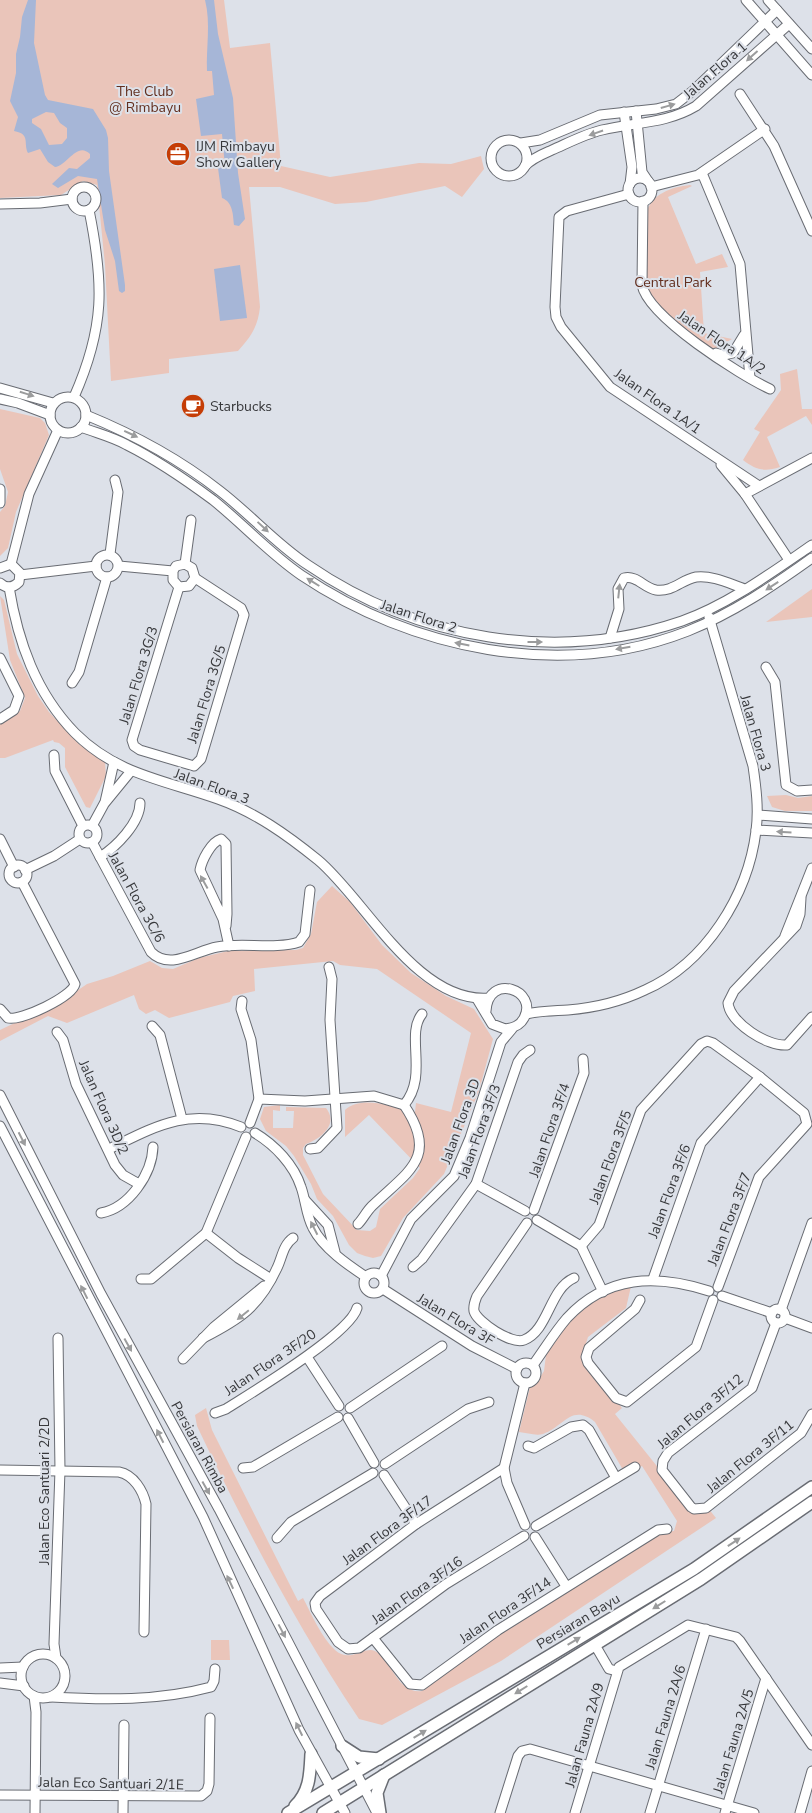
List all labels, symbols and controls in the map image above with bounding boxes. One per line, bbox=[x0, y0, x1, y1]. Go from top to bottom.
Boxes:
street label: Jalan Flora 1 bbox=[679, 37, 751, 104]
one-way arrow bbox=[747, 50, 759, 62]
park label: The Club @ Rimbayu bbox=[109, 82, 181, 117]
one-way arrow bbox=[661, 101, 676, 109]
one-way arrow bbox=[588, 129, 603, 137]
place label: IJM Rimbayu Show Gallery bbox=[196, 137, 282, 172]
office icon: IJM Rimbayu Show Gallery bbox=[165, 141, 191, 167]
park label: Central Park bbox=[634, 273, 713, 292]
street label: Jalan Flora 1A/2 bbox=[673, 305, 769, 379]
street label: Jalan Flora 1A/1 bbox=[610, 364, 705, 438]
one-way arrow bbox=[20, 391, 35, 399]
cafe icon: Starbucks bbox=[180, 393, 206, 419]
place label: Starbucks bbox=[210, 397, 272, 416]
one-way arrow bbox=[124, 430, 138, 438]
one-way arrow bbox=[256, 522, 269, 533]
one-way arrow bbox=[306, 577, 319, 587]
one-way arrow bbox=[765, 581, 779, 591]
one-way arrow bbox=[615, 582, 623, 598]
street label: Jalan Flora 2 bbox=[377, 595, 459, 638]
street label: Jalan Flora 3G/3 bbox=[114, 624, 162, 727]
one-way arrow bbox=[528, 638, 544, 646]
one-way arrow bbox=[453, 639, 469, 647]
street label: Jalan Flora 3G/5 bbox=[182, 643, 230, 746]
one-way arrow bbox=[615, 644, 631, 652]
street label: Jalan Flora 3 bbox=[735, 692, 776, 774]
street label: Jalan Flora 3 bbox=[171, 764, 252, 809]
one-way arrow bbox=[776, 827, 792, 835]
street label: Jalan Flora 3C/6 bbox=[103, 848, 169, 946]
one-way arrow bbox=[200, 874, 208, 889]
street label: Jalan Flora 3D/2 bbox=[74, 1056, 133, 1157]
street label: Jalan Flora 3D bbox=[436, 1076, 485, 1167]
street label: Jalan Flora 3F/4 bbox=[524, 1080, 575, 1181]
street label: Jalan Flora 3F/3 bbox=[453, 1082, 505, 1182]
street label: Jalan Flora 3F/5 bbox=[584, 1108, 636, 1208]
one-way arrow bbox=[18, 1131, 26, 1146]
street label: Jalan Flora 3F/6 bbox=[643, 1142, 695, 1242]
street label: Jalan Flora 3F/7 bbox=[703, 1170, 756, 1270]
one-way arrow bbox=[309, 1221, 318, 1234]
one-way arrow bbox=[80, 1285, 88, 1299]
street label: Jalan Flora 3F bbox=[413, 1288, 498, 1350]
one-way arrow bbox=[237, 1309, 250, 1320]
street label: Jalan Flora 3F/20 bbox=[220, 1325, 320, 1401]
one-way arrow bbox=[124, 1338, 132, 1353]
street label: Jalan Flora 3F/12 bbox=[652, 1370, 747, 1454]
street label: Persiaran Rimba bbox=[166, 1398, 233, 1497]
street label: Jalan Flora 3F/11 bbox=[702, 1415, 798, 1498]
street label: Jalan Eco Santuari 2/2D bbox=[35, 1417, 54, 1566]
one-way arrow bbox=[156, 1428, 164, 1443]
one-way arrow bbox=[202, 1481, 211, 1494]
street label: Jalan Flora 3F/17 bbox=[338, 1491, 436, 1570]
one-way arrow bbox=[727, 1537, 741, 1547]
street label: Jalan Flora 3F/16 bbox=[367, 1552, 467, 1629]
street label: Jalan Flora 3F/14 bbox=[455, 1573, 555, 1649]
one-way arrow bbox=[226, 1575, 234, 1589]
street label: Persiaran Bayu bbox=[533, 1589, 623, 1654]
one-way arrow bbox=[653, 1600, 666, 1609]
one-way arrow bbox=[278, 1624, 286, 1639]
one-way arrow bbox=[568, 1636, 581, 1645]
street label: Jalan Fauna 2A/6 bbox=[640, 1663, 690, 1773]
street label: Jalan Fauna 2A/9 bbox=[560, 1681, 609, 1791]
one-way arrow bbox=[514, 1685, 527, 1694]
street label: Jalan Fauna 2A/5 bbox=[708, 1687, 758, 1797]
one-way arrow bbox=[295, 1722, 303, 1736]
one-way arrow bbox=[414, 1730, 427, 1739]
street label: Jalan Eco Santuari 2/1E bbox=[37, 1773, 184, 1794]

